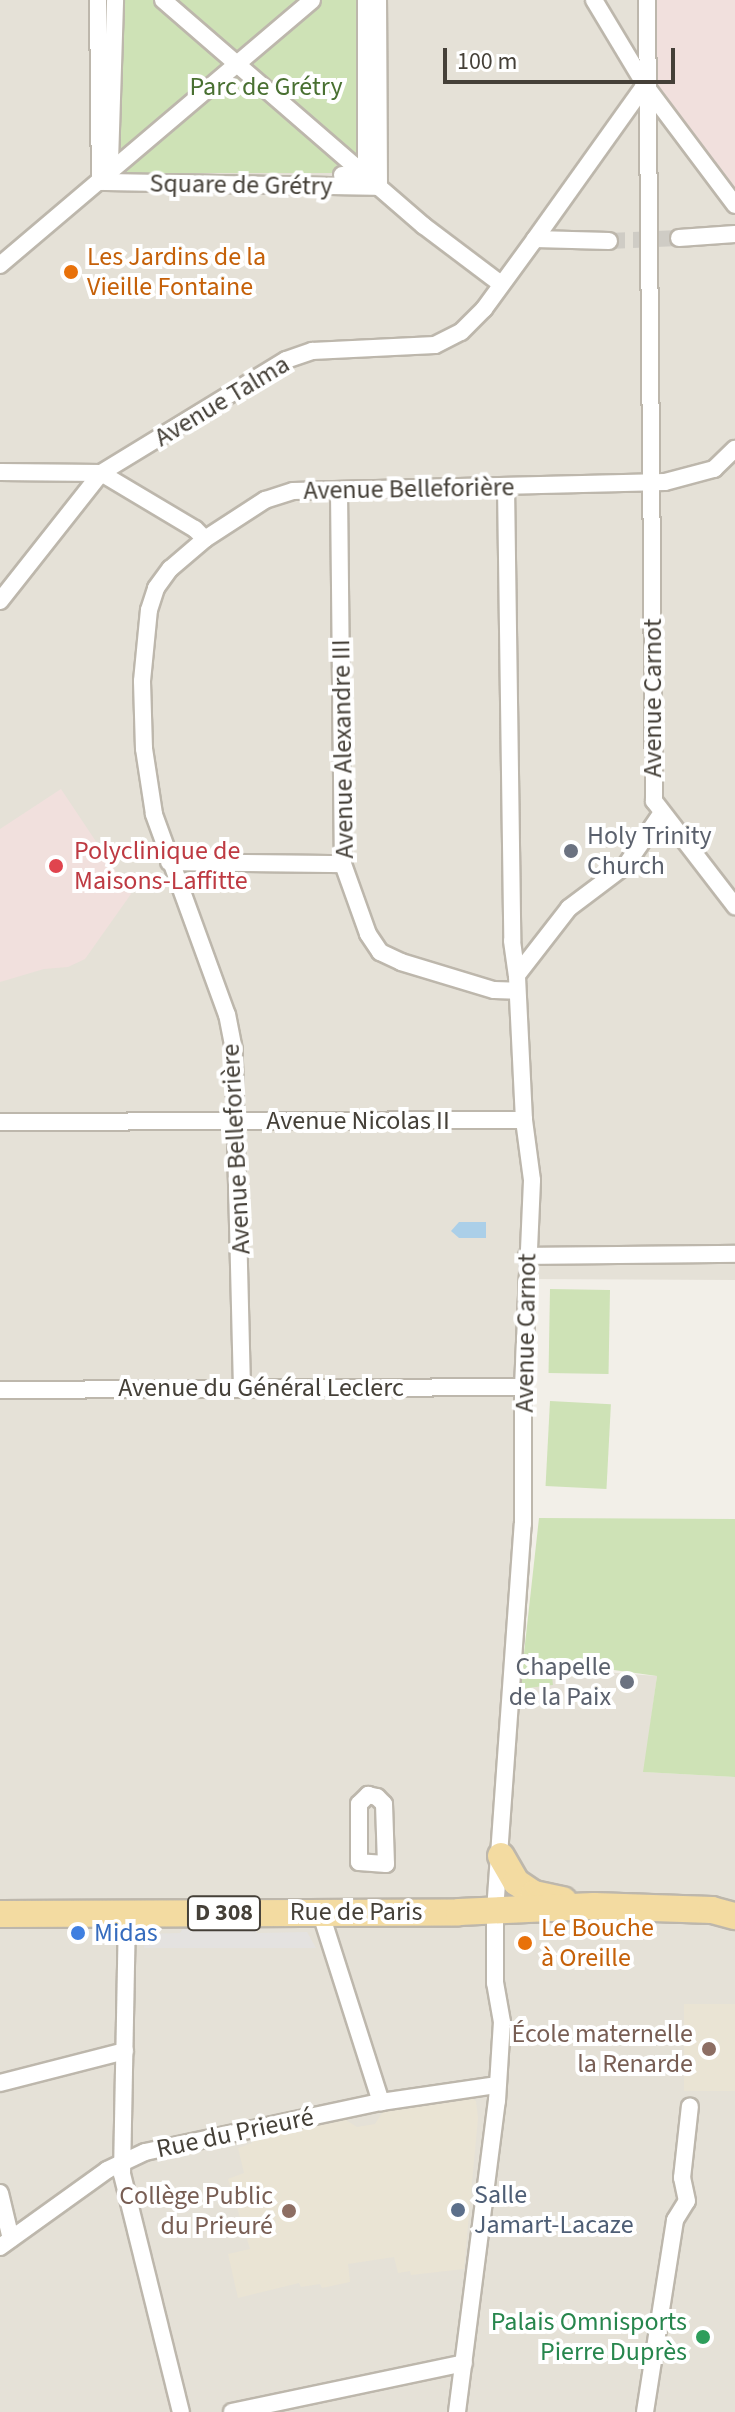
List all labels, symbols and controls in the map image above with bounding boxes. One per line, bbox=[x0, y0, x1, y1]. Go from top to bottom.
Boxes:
scale bar bbox=[447, 32, 679, 82]
text: 100 m bbox=[457, 44, 517, 79]
park label: Parc de Grétry bbox=[189, 71, 343, 103]
street label: Square de Grétry bbox=[149, 168, 333, 202]
place label: Les Jardins de la Vieille Fontaine bbox=[87, 241, 266, 302]
marker: Les Jardins de la Vieille Fontaine bbox=[62, 263, 80, 281]
street label: Avenue Talma bbox=[149, 349, 295, 453]
street label: Avenue Belleforière bbox=[303, 472, 515, 506]
street label: Avenue Carnot bbox=[637, 619, 669, 777]
street label: Avenue Alexandre III bbox=[325, 639, 361, 859]
place label: Holy Trinity Church bbox=[587, 820, 712, 882]
place label: Polyclinique de Maisons-Laffitte bbox=[74, 835, 248, 896]
marker: Holy Trinity Church bbox=[562, 842, 580, 860]
marker: Polyclinique de Maisons-Laffitte bbox=[45, 855, 67, 877]
street label: Avenue Belleforière bbox=[215, 1043, 257, 1255]
street label: Avenue Nicolas II bbox=[266, 1105, 450, 1137]
street label: Avenue Carnot bbox=[509, 1253, 543, 1413]
street label: Avenue du Général Leclerc bbox=[118, 1372, 404, 1404]
place label: Chapelle de la Paix bbox=[509, 1651, 611, 1712]
marker: Chapelle de la Paix bbox=[618, 1673, 636, 1691]
road number: D 308 bbox=[186, 1893, 262, 1933]
street label: Rue de Paris bbox=[290, 1896, 422, 1928]
place label: Le Bouche à Oreille bbox=[541, 1912, 654, 1974]
place label: Midas bbox=[94, 1917, 158, 1949]
marker: Midas bbox=[69, 1924, 87, 1942]
marker: Le Bouche à Oreille bbox=[516, 1934, 534, 1952]
place label: École maternelle la Renarde bbox=[512, 2018, 693, 2080]
marker: École maternelle la Renarde bbox=[700, 2040, 718, 2058]
street label: Rue du Prieuré bbox=[154, 2101, 316, 2165]
place label: Salle Jamart-Lacaze bbox=[474, 2179, 634, 2240]
place label: Collège Public du Prieuré bbox=[119, 2180, 273, 2242]
marker: Salle Jamart-Lacaze bbox=[449, 2201, 467, 2219]
marker: Collège Public du Prieuré bbox=[280, 2202, 298, 2220]
place label: Palais Omnisports Pierre Duprès bbox=[491, 2306, 687, 2368]
marker: Palais Omnisports Pierre Duprès bbox=[694, 2328, 712, 2346]

